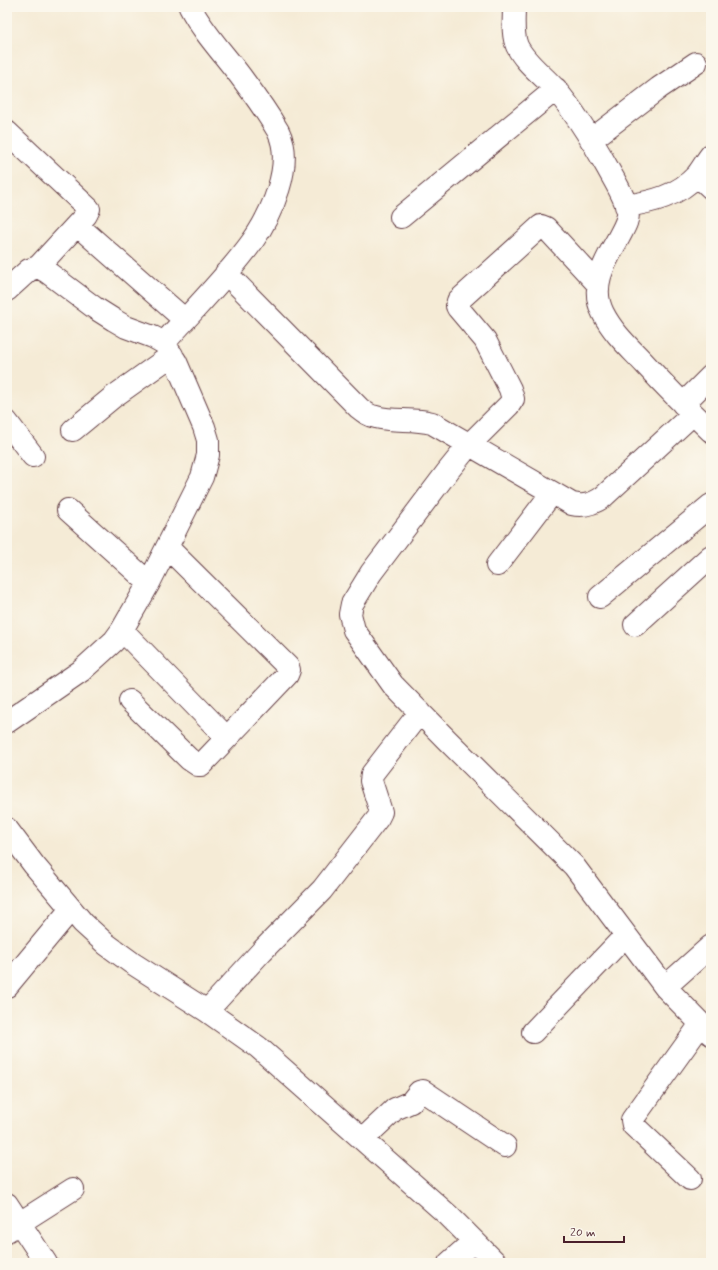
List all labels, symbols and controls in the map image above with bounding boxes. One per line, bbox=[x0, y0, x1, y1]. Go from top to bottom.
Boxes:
scale bar bbox=[564, 1218, 624, 1244]
text: 20 m bbox=[570, 1225, 596, 1241]

